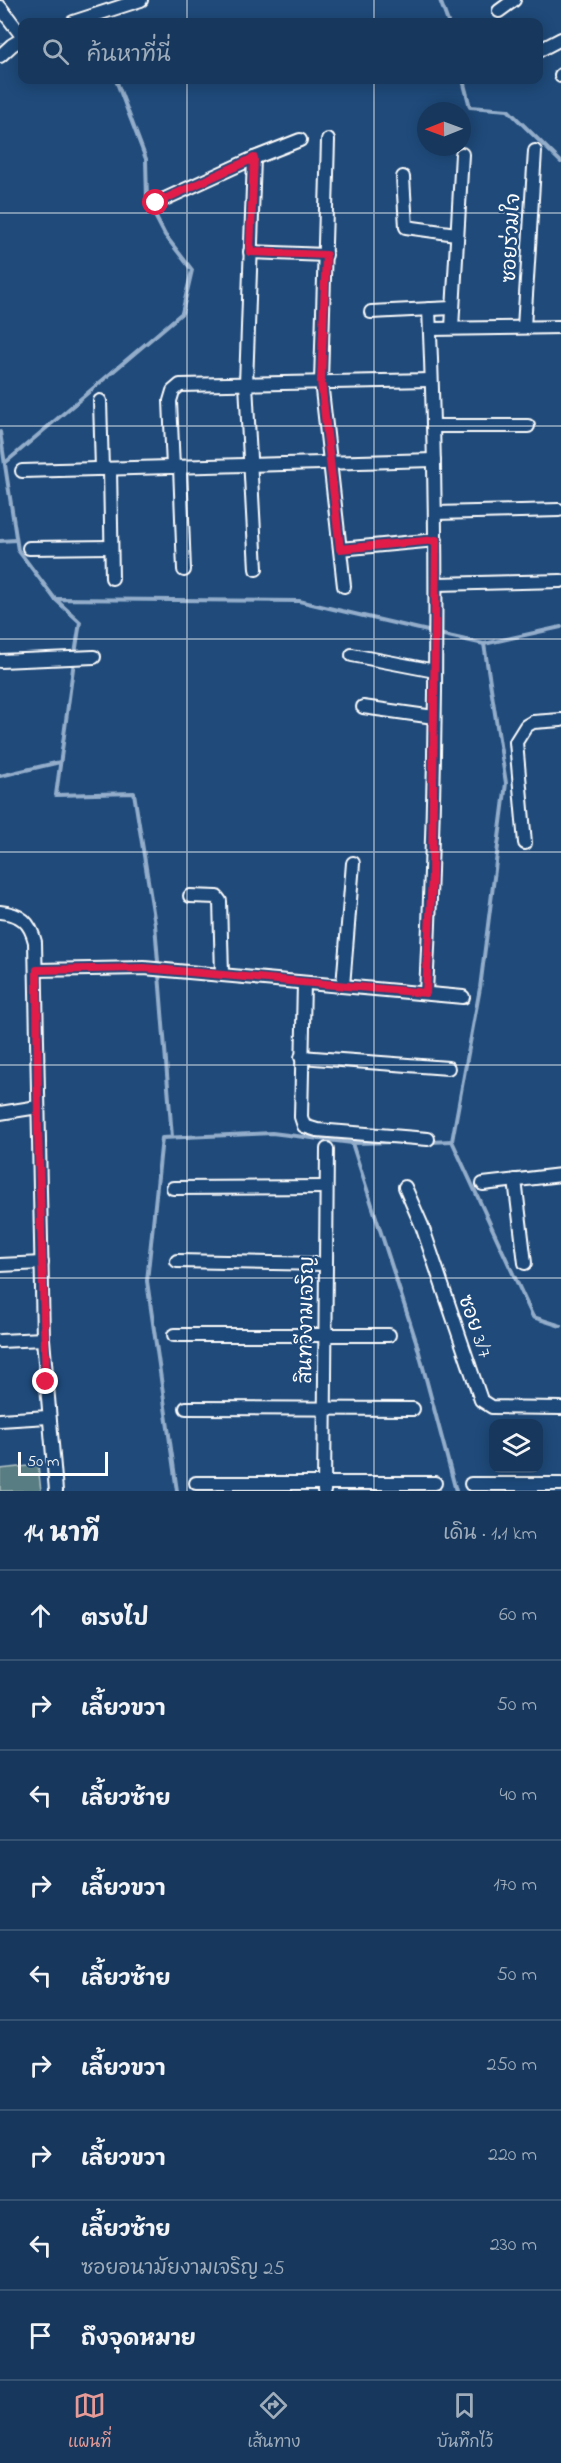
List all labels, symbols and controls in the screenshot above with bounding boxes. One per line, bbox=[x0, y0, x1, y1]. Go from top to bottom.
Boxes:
search box bbox=[18, 18, 543, 84]
icon: search bbox=[39, 35, 72, 68]
text: ค้นหาที่นี่ bbox=[87, 40, 171, 72]
north arrow bbox=[417, 102, 471, 156]
route start bbox=[142, 189, 168, 215]
street label: ซอยร่วมใจ bbox=[495, 193, 529, 284]
street label: สินทวีงามเจริญ bbox=[292, 1256, 323, 1384]
street label: ซอย 3/7 bbox=[449, 1291, 498, 1362]
route end bbox=[32, 1368, 58, 1394]
map controls bbox=[489, 1419, 543, 1473]
button: layers bbox=[489, 1419, 543, 1473]
scale bar bbox=[18, 1449, 108, 1476]
text: 50 m bbox=[27, 1450, 59, 1474]
text: 14 นาที bbox=[24, 1516, 100, 1554]
text: เดิน · 1.1 km bbox=[443, 1520, 537, 1549]
icon: ahead bbox=[24, 1599, 57, 1632]
text: 60 m bbox=[499, 1601, 537, 1630]
text: ตรงไป bbox=[81, 1604, 149, 1636]
icon: right bbox=[24, 1689, 57, 1722]
text: 50 m bbox=[496, 1691, 537, 1720]
text: เลี้ยวขวา bbox=[81, 1694, 165, 1726]
icon: left bbox=[24, 1779, 57, 1812]
text: 40 m bbox=[500, 1781, 537, 1810]
text: เลี้ยวซ้าย bbox=[81, 1784, 171, 1816]
icon: right bbox=[24, 1869, 57, 1902]
text: 170 m bbox=[493, 1871, 537, 1900]
text: เลี้ยวขวา bbox=[81, 1874, 165, 1906]
icon: left bbox=[24, 1959, 57, 1992]
text: 50 m bbox=[496, 1961, 537, 1990]
text: เลี้ยวซ้าย bbox=[81, 1964, 171, 1996]
icon: right bbox=[24, 2049, 57, 2082]
text: 250 m bbox=[486, 2051, 537, 2080]
text: เลี้ยวขวา bbox=[81, 2054, 165, 2086]
icon: right bbox=[24, 2139, 57, 2172]
text: 220 m bbox=[488, 2141, 537, 2170]
text: เลี้ยวขวา bbox=[81, 2144, 165, 2176]
text: เลี้ยวซ้าย bbox=[81, 2215, 171, 2247]
icon: left bbox=[24, 2229, 57, 2262]
text: 230 m bbox=[490, 2231, 537, 2260]
text: ซอยอนามัยงามเจริญ 25 bbox=[81, 2255, 285, 2284]
icon: arrive bbox=[24, 2319, 57, 2352]
text: ถึงจุดหมาย bbox=[81, 2324, 196, 2356]
tab: แผนที่ bbox=[68, 2389, 111, 2455]
tab: เส้นทาง bbox=[247, 2389, 300, 2455]
tab: บันทึกไว้ bbox=[437, 2389, 493, 2455]

